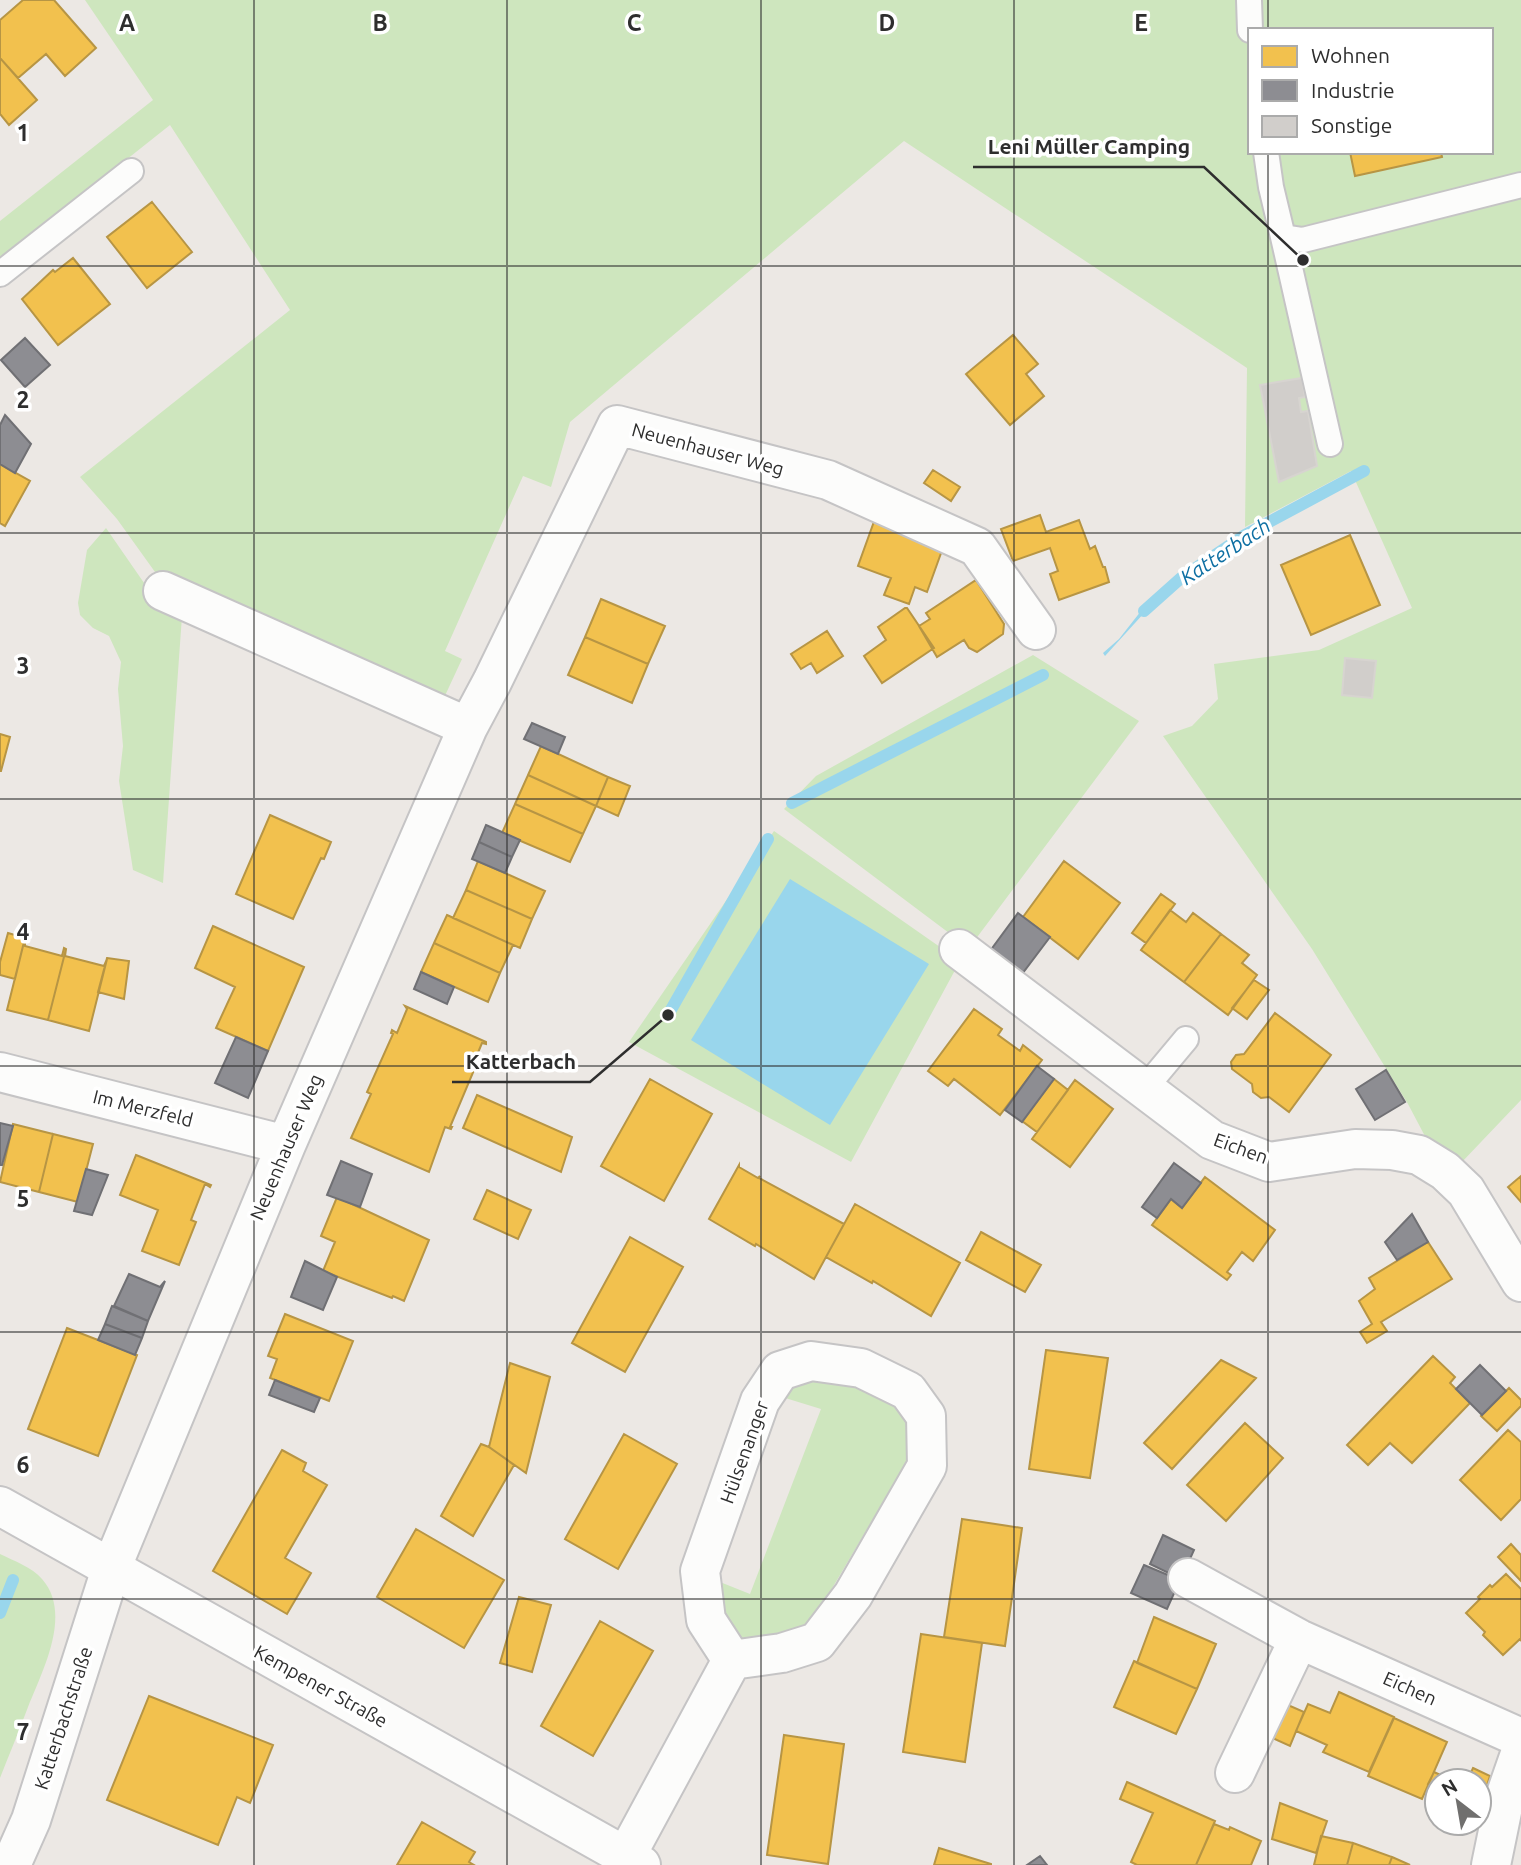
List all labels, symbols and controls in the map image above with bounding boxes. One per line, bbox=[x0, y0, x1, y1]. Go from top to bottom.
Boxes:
text: A bbox=[119, 10, 135, 35]
text: B bbox=[372, 10, 388, 35]
text: C bbox=[627, 10, 642, 35]
text: D bbox=[879, 10, 895, 35]
text: E bbox=[1134, 10, 1148, 35]
legend bbox=[1248, 28, 1493, 154]
text: Wohnen bbox=[1311, 43, 1390, 67]
text: Industrie bbox=[1311, 78, 1395, 102]
text: Sonstige bbox=[1311, 113, 1392, 137]
text: 1 bbox=[17, 120, 29, 145]
callout: Leni Müller Camping bbox=[973, 125, 1204, 167]
text: Leni Müller Camping bbox=[988, 134, 1190, 158]
text: 2 bbox=[17, 387, 29, 412]
street label: Neuenhauser Weg bbox=[629, 418, 787, 480]
water label: Katterbach bbox=[1175, 513, 1275, 589]
text: 3 bbox=[17, 653, 29, 678]
text: 4 bbox=[17, 919, 30, 944]
callout: Katterbach bbox=[452, 1040, 590, 1082]
text: Katterbach bbox=[466, 1049, 576, 1073]
street label: Neuenhauser Weg bbox=[245, 1071, 327, 1223]
street label: Im Merzfeld bbox=[91, 1085, 195, 1131]
street label: Eichen bbox=[1211, 1128, 1271, 1168]
text: 5 bbox=[17, 1186, 29, 1211]
street label: Hülsenanger bbox=[715, 1398, 773, 1506]
text: 6 bbox=[17, 1452, 30, 1477]
street label: Kempener Straße bbox=[250, 1640, 392, 1732]
street label: Katterbachstraße bbox=[30, 1644, 96, 1792]
street label: Eichen bbox=[1380, 1666, 1440, 1710]
text: 7 bbox=[17, 1719, 29, 1744]
north arrow bbox=[1423, 1767, 1493, 1837]
text: N bbox=[1437, 1774, 1461, 1801]

